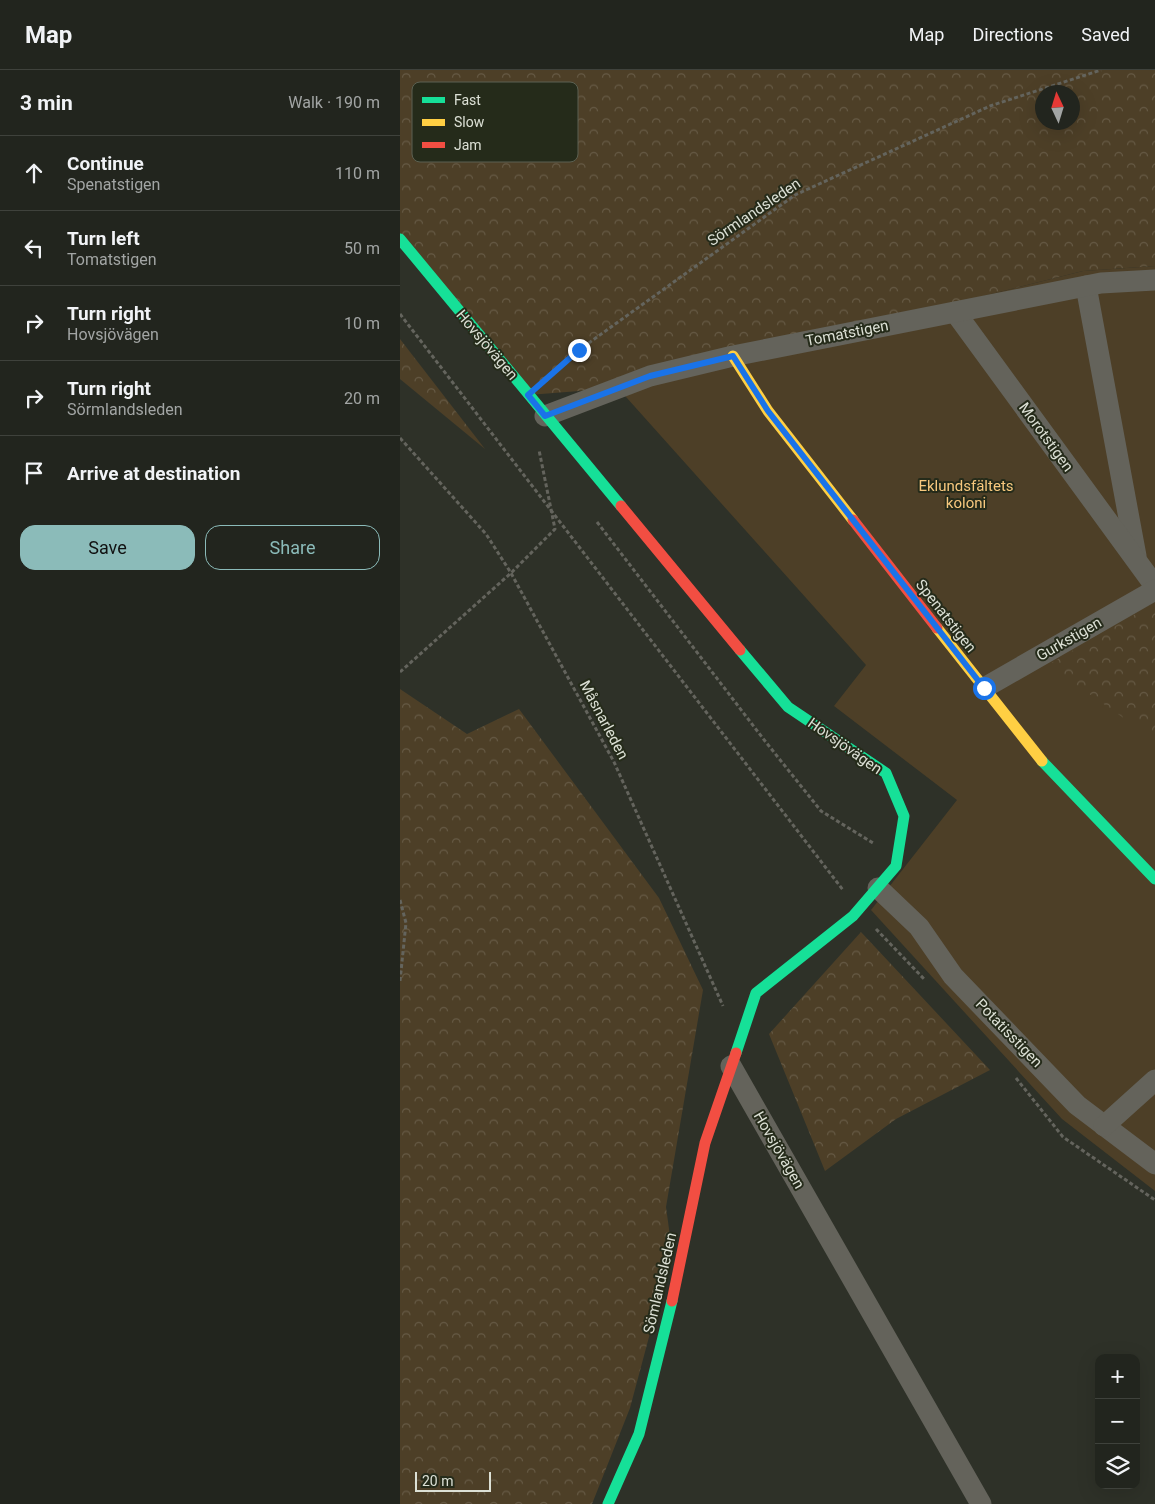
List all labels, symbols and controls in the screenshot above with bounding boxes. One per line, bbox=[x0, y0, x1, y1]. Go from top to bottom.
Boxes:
text: Map bbox=[25, 21, 72, 49]
text: Map bbox=[909, 24, 944, 45]
text: Directions bbox=[972, 24, 1053, 45]
text: Saved bbox=[1081, 24, 1130, 45]
legend bbox=[412, 82, 578, 162]
north arrow bbox=[1035, 85, 1080, 130]
text: 3 min bbox=[20, 91, 73, 115]
text: Fast bbox=[454, 92, 481, 108]
text: Walk · 190 m bbox=[288, 93, 380, 112]
text: Slow bbox=[454, 114, 485, 130]
text: Jam bbox=[454, 137, 482, 153]
text: Continue bbox=[67, 152, 144, 175]
icon: ahead bbox=[20, 159, 48, 187]
text: 110 m bbox=[335, 164, 380, 183]
street label: Sörmlandsleden bbox=[704, 174, 804, 250]
text: Spenatstigen bbox=[67, 175, 160, 194]
text: Turn left bbox=[67, 227, 140, 250]
icon: left bbox=[20, 234, 48, 262]
text: 50 m bbox=[344, 239, 380, 258]
text: Tomatstigen bbox=[67, 250, 157, 269]
text: Turn right bbox=[67, 302, 151, 325]
street label: Hovsjövägen bbox=[452, 306, 522, 384]
icon: right bbox=[20, 309, 48, 337]
text: 10 m bbox=[344, 314, 380, 333]
street label: Tomatstigen bbox=[804, 316, 890, 350]
text: Hovsjövägen bbox=[67, 325, 159, 344]
route end bbox=[568, 339, 591, 362]
text: Turn right bbox=[67, 377, 151, 400]
icon: right bbox=[20, 384, 48, 412]
text: 20 m bbox=[344, 389, 380, 408]
street label: Morotstigen bbox=[1015, 399, 1077, 475]
text: Sörmlandsleden bbox=[67, 400, 183, 419]
icon: arrive bbox=[20, 459, 48, 487]
text: Arrive at destination bbox=[67, 462, 240, 485]
park label: Eklundsfältets koloni bbox=[918, 477, 1014, 512]
button: Save bbox=[20, 525, 195, 570]
button: Share bbox=[205, 525, 380, 570]
street label: Spenatstigen bbox=[912, 576, 980, 656]
street label: Gurkstigen bbox=[1033, 613, 1105, 665]
street label: Måsnarleden bbox=[576, 677, 632, 763]
route start bbox=[973, 677, 996, 700]
street label: Hovsjövägen bbox=[805, 714, 885, 778]
street label: Potatisstigen bbox=[972, 995, 1046, 1071]
street label: Hovsjövägen bbox=[750, 1108, 808, 1192]
street label: Sömlandsleden bbox=[640, 1231, 680, 1335]
map controls bbox=[1095, 1354, 1140, 1489]
button: + bbox=[1095, 1354, 1140, 1399]
button: − bbox=[1095, 1399, 1140, 1444]
button: layers bbox=[1095, 1444, 1140, 1489]
scale bar bbox=[415, 1469, 491, 1492]
text: 20 m bbox=[422, 1473, 454, 1489]

